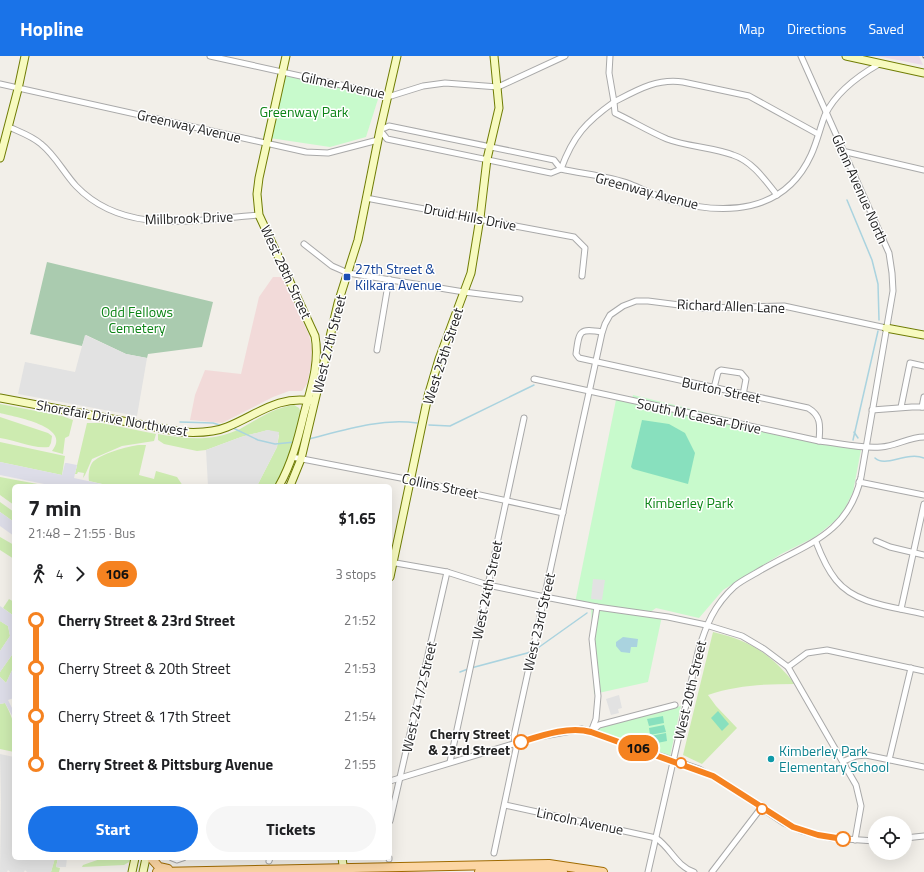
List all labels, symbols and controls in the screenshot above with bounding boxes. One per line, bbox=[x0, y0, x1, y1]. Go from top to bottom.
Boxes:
text: Hopline bbox=[20, 14, 83, 43]
text: Map bbox=[739, 18, 765, 39]
text: Directions bbox=[787, 18, 846, 39]
text: Saved bbox=[868, 18, 904, 39]
street label: Gilmer Avenue bbox=[299, 65, 387, 104]
park label: Greenway Park bbox=[259, 101, 349, 122]
street label: Greenway Avenue bbox=[135, 103, 243, 148]
street label: Glenn Avenue North bbox=[827, 131, 894, 247]
street label: Greenway Avenue bbox=[593, 167, 701, 214]
street label: Druid Hills Drive bbox=[422, 197, 518, 236]
street label: Millbrook Drive bbox=[144, 205, 234, 230]
street label: West 28th Street bbox=[256, 222, 317, 322]
place label: 27th Street & Kilkara Avenue bbox=[355, 258, 442, 295]
marker: 27th Street & Kilkara Avenue bbox=[342, 272, 352, 282]
street label: West 27th Street bbox=[306, 292, 351, 395]
street label: Richard Allen Lane bbox=[677, 293, 785, 318]
park label: Odd Fellows Cemetery bbox=[101, 301, 173, 338]
street label: West 25th Street bbox=[417, 305, 468, 407]
street label: Burton Street bbox=[680, 371, 762, 408]
street label: South M Caesar Drive bbox=[635, 392, 763, 439]
street label: Shorefair Drive Northwest bbox=[35, 394, 190, 441]
street label: Collins Street bbox=[400, 467, 480, 504]
text: 7 min bbox=[28, 491, 81, 525]
park label: Kimberley Park bbox=[645, 492, 734, 513]
text: $1.65 bbox=[339, 507, 376, 530]
text: 21:48 – 21:55 · Bus bbox=[28, 523, 135, 543]
street label: West 24th Street bbox=[466, 538, 507, 641]
icon: walk bbox=[28, 563, 50, 585]
icon: forward bbox=[69, 563, 91, 585]
text: 106 bbox=[105, 563, 129, 584]
text: 4 bbox=[56, 564, 63, 584]
text: 3 stops bbox=[335, 564, 376, 584]
street label: West 23rd Street bbox=[517, 570, 560, 673]
text: Cherry Street & 23rd Street bbox=[58, 609, 235, 632]
text: 21:52 bbox=[344, 610, 376, 630]
street label: West 20th Street bbox=[668, 638, 711, 741]
street label: West 24 1/2 Street bbox=[396, 639, 441, 754]
text: Cherry Street & 20th Street bbox=[58, 657, 230, 680]
text: 21:53 bbox=[344, 658, 376, 678]
text: Cherry Street & 17th Street bbox=[58, 705, 230, 728]
text: 21:54 bbox=[344, 706, 376, 726]
place label: Cherry Street & 23rd Street bbox=[428, 723, 510, 760]
marker: Cherry Street & 23rd Street bbox=[513, 734, 529, 750]
line badge: 106 bbox=[615, 735, 661, 761]
text: 106 bbox=[626, 737, 650, 758]
place label: Kimberley Park Elementary School bbox=[779, 740, 889, 777]
text: Cherry Street & Pittsburg Avenue bbox=[58, 753, 273, 776]
text: 21:55 bbox=[344, 754, 376, 774]
marker: Kimberley Park Elementary School bbox=[766, 754, 776, 764]
unlabelled marker bbox=[675, 757, 687, 769]
street label: Lincoln Avenue bbox=[535, 801, 625, 840]
unlabelled marker bbox=[756, 803, 768, 815]
button: Start bbox=[28, 806, 198, 852]
button: Tickets bbox=[206, 806, 376, 852]
map controls bbox=[868, 816, 912, 860]
button: locate bbox=[868, 816, 912, 860]
unlabelled marker bbox=[835, 831, 851, 847]

